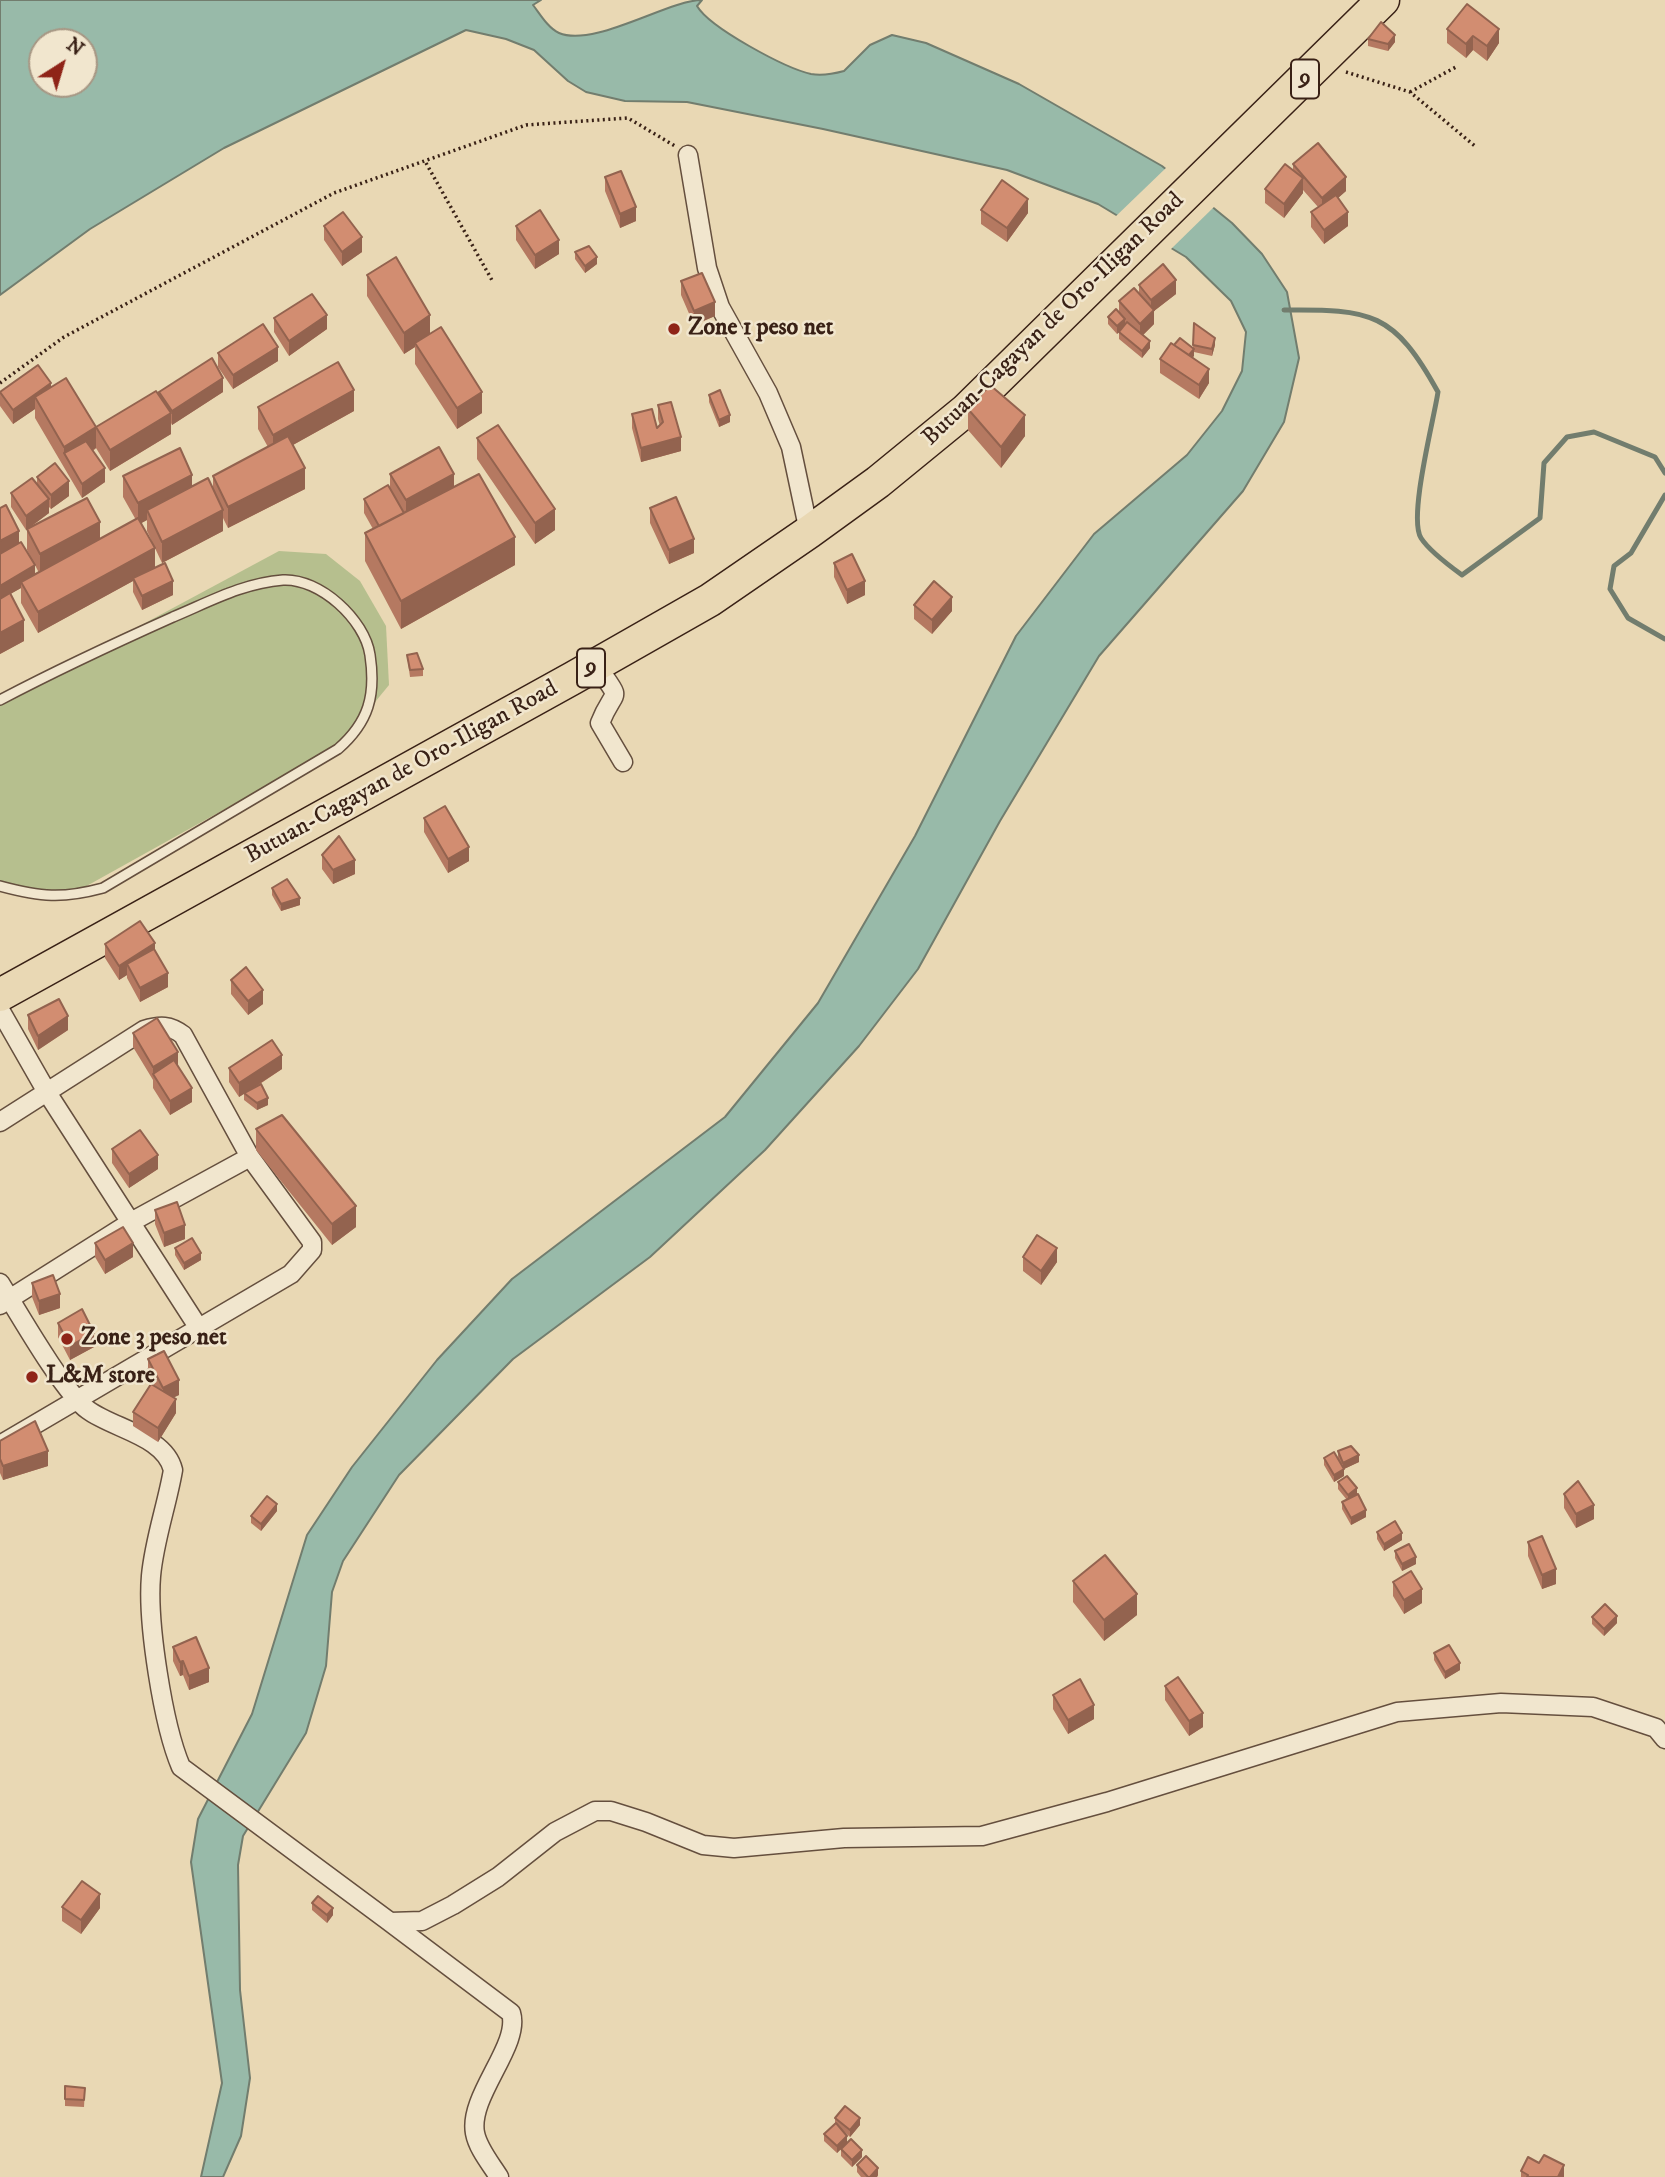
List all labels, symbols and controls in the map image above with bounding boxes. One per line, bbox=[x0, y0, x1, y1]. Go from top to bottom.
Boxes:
north arrow bbox=[28, 28, 98, 98]
text: N bbox=[62, 34, 88, 61]
road number: 9 bbox=[1291, 60, 1319, 99]
street label: Butuan-Cagayan de Oro-Iligan Road bbox=[917, 187, 1191, 453]
place label: Zone 1 peso net bbox=[688, 315, 833, 343]
marker: Zone 1 peso net bbox=[666, 321, 682, 337]
road number: 9 bbox=[577, 648, 605, 688]
street label: Butuan-Cagayan de Oro-Iligan Road bbox=[241, 675, 563, 871]
place label: Zone 3 peso net bbox=[81, 1325, 227, 1353]
marker: Zone 3 peso net bbox=[59, 1331, 75, 1347]
place label: L&M store bbox=[46, 1363, 155, 1391]
marker: L&M store bbox=[24, 1369, 40, 1385]

